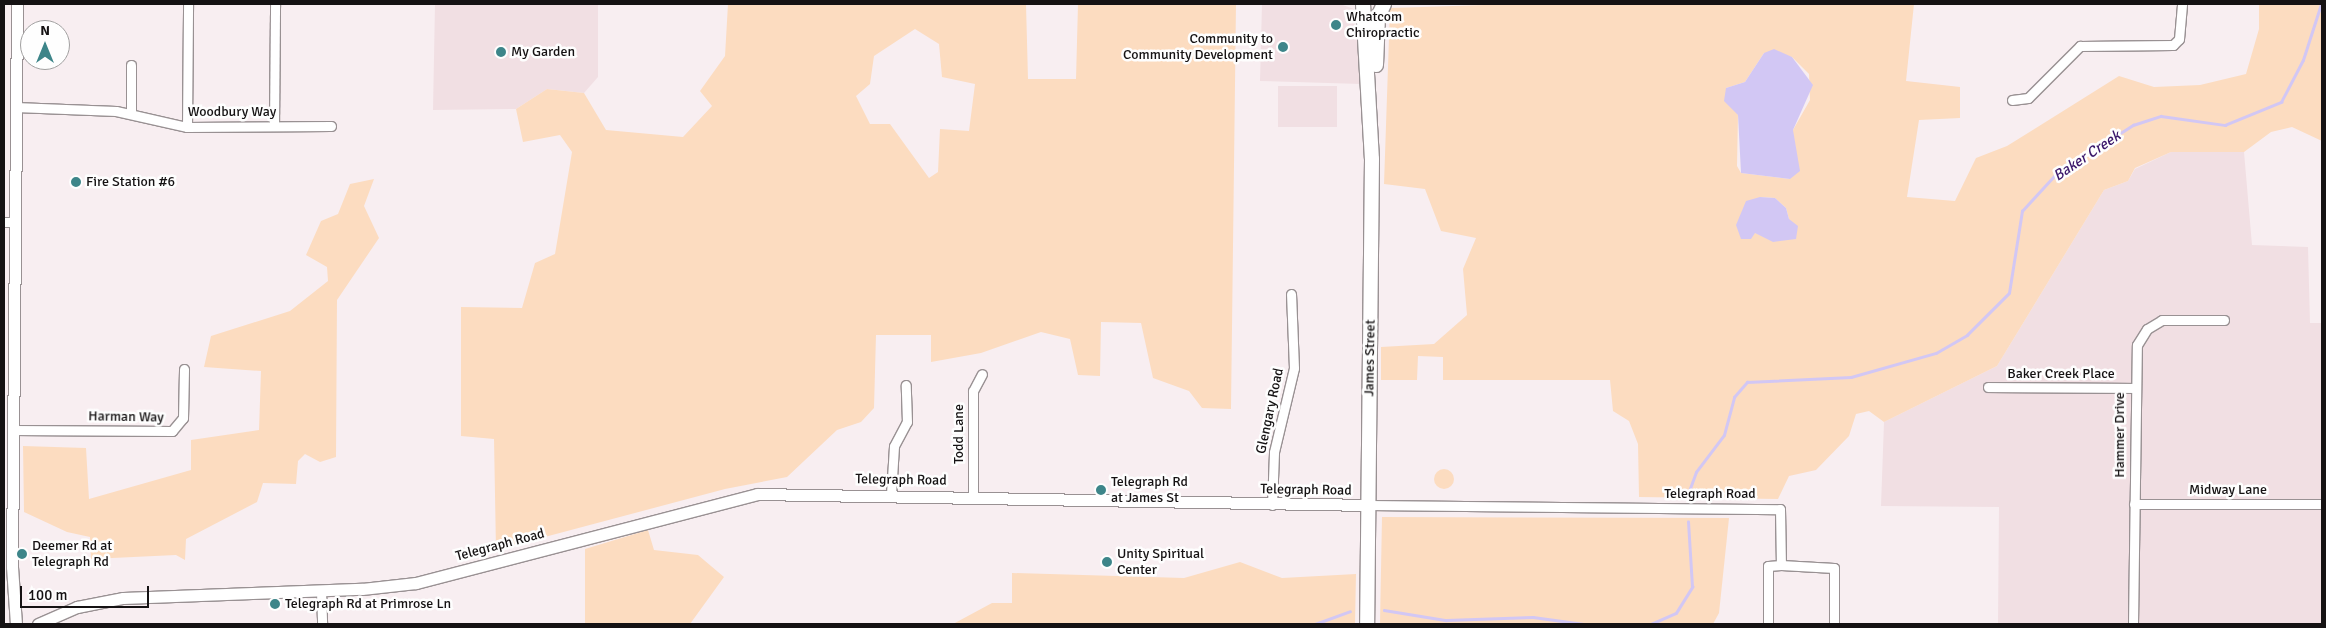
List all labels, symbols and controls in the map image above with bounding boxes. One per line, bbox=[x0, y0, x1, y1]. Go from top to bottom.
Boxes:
place label: Whatcom Chiropractic bbox=[1346, 9, 1420, 41]
marker: Whatcom Chiropractic bbox=[1330, 19, 1342, 31]
north arrow bbox=[20, 20, 70, 70]
text: N bbox=[40, 22, 50, 39]
place label: Community to Community Development bbox=[1123, 31, 1273, 64]
marker: Community to Community Development bbox=[1277, 41, 1289, 53]
place label: My Garden bbox=[511, 44, 575, 60]
marker: My Garden bbox=[495, 46, 507, 58]
street label: Woodbury Way bbox=[188, 104, 276, 120]
water label: Baker Creek bbox=[2050, 127, 2124, 185]
place label: Fire Station #6 bbox=[86, 174, 175, 190]
marker: Fire Station #6 bbox=[70, 176, 82, 188]
street label: James Street bbox=[1361, 319, 1379, 397]
street label: Baker Creek Place bbox=[2007, 366, 2115, 382]
street label: Glengary Road bbox=[1253, 367, 1287, 455]
street label: Hammer Drive bbox=[2112, 392, 2128, 478]
street label: Todd Lane bbox=[951, 404, 967, 464]
street label: Harman Way bbox=[88, 408, 164, 426]
street label: Telegraph Road bbox=[855, 471, 947, 489]
place label: Telegraph Rd at James St bbox=[1111, 474, 1188, 507]
street label: Telegraph Road bbox=[1260, 481, 1352, 499]
street label: Midway Lane bbox=[2189, 482, 2267, 498]
marker: Telegraph Rd at James St bbox=[1095, 484, 1107, 496]
street label: Telegraph Road bbox=[1664, 486, 1756, 502]
street label: Telegraph Road bbox=[454, 525, 546, 565]
place label: Deemer Rd at Telegraph Rd bbox=[32, 538, 112, 570]
place label: Unity Spiritual Center bbox=[1117, 546, 1204, 578]
marker: Deemer Rd at Telegraph Rd bbox=[16, 548, 28, 560]
marker: Unity Spiritual Center bbox=[1101, 556, 1113, 568]
scale bar bbox=[22, 576, 151, 608]
text: 100 m bbox=[28, 586, 68, 604]
place label: Telegraph Rd at Primrose Ln bbox=[285, 596, 451, 612]
marker: Telegraph Rd at Primrose Ln bbox=[269, 598, 281, 610]

